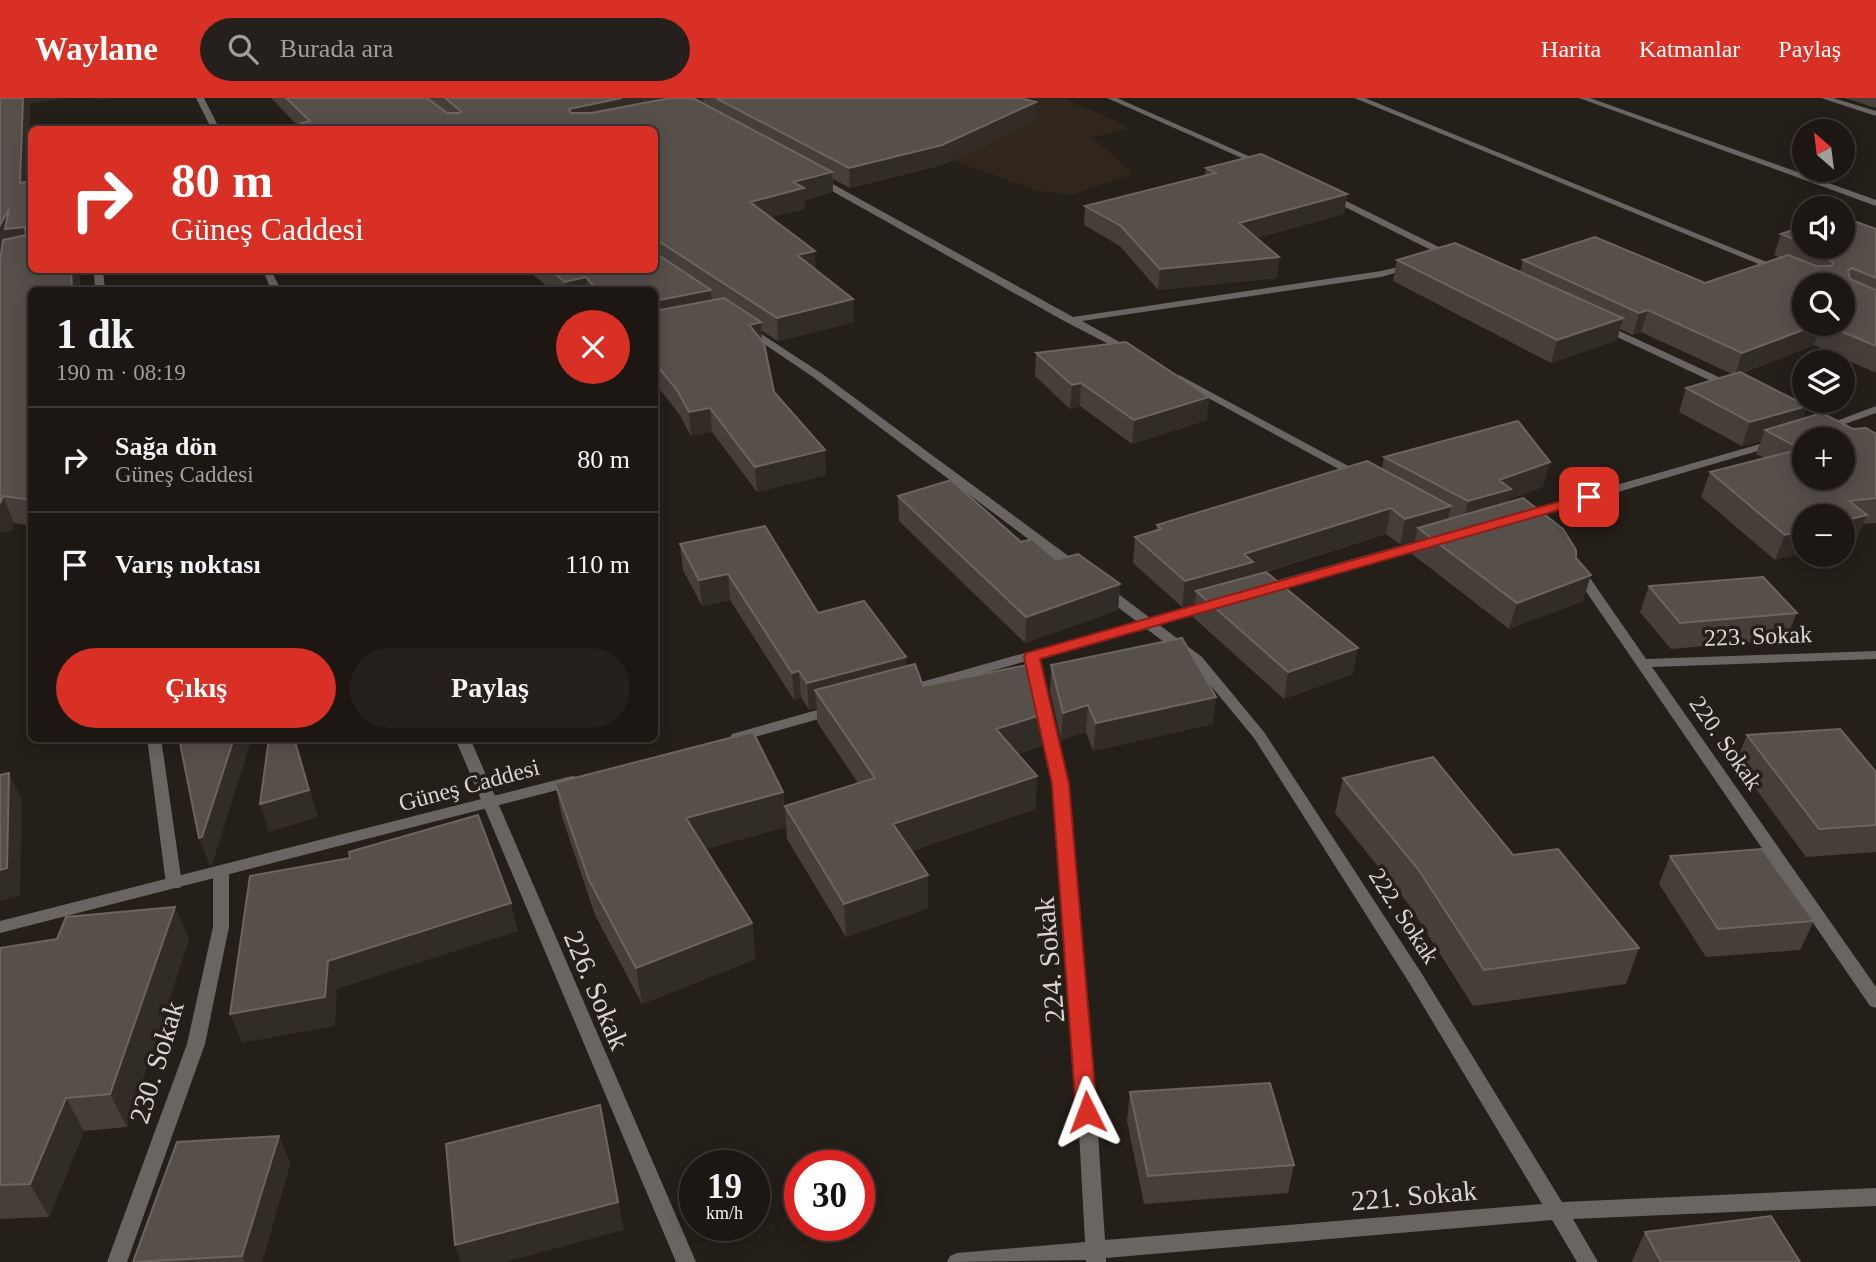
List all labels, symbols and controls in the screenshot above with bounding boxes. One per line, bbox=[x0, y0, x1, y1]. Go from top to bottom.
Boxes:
search box bbox=[200, 18, 690, 81]
icon: search bbox=[224, 30, 262, 68]
text: Waylane bbox=[35, 31, 158, 67]
text: Burada ara bbox=[280, 34, 393, 63]
text: Harita bbox=[1541, 36, 1601, 62]
text: Katmanlar bbox=[1639, 36, 1740, 62]
text: Paylaş bbox=[1778, 36, 1841, 62]
north arrow bbox=[1792, 119, 1855, 182]
map controls bbox=[1792, 119, 1855, 567]
text: 80 m bbox=[171, 153, 273, 208]
icon: right bbox=[56, 154, 147, 245]
button: sound bbox=[1792, 196, 1855, 259]
text: Güneş Caddesi bbox=[171, 211, 364, 247]
button: search bbox=[1792, 273, 1855, 336]
button: close bbox=[556, 310, 630, 384]
text: 1 dk bbox=[56, 311, 134, 357]
button: layers bbox=[1792, 350, 1855, 413]
text: 190 m · 08:19 bbox=[56, 360, 186, 385]
button: + bbox=[1792, 427, 1855, 490]
text: Sağa dön bbox=[115, 432, 217, 461]
icon: right bbox=[56, 441, 94, 479]
text: 80 m bbox=[577, 445, 630, 474]
text: Güneş Caddesi bbox=[115, 462, 254, 487]
pin bbox=[1559, 467, 1619, 527]
icon: arrive bbox=[1570, 478, 1608, 516]
button: − bbox=[1792, 504, 1855, 567]
icon: arrive bbox=[56, 546, 94, 584]
text: Varış noktası bbox=[115, 550, 261, 579]
text: 110 m bbox=[565, 550, 630, 579]
street label: 223. Sokak bbox=[1704, 621, 1812, 651]
button: Çıkış bbox=[56, 648, 336, 728]
button: Paylaş bbox=[350, 648, 630, 728]
street label: 220. Sokak bbox=[1684, 691, 1768, 795]
street label: Güneş Caddesi bbox=[396, 754, 543, 816]
street label: 222. Sokak bbox=[1364, 864, 1444, 968]
street label: 224. Sokak bbox=[1029, 896, 1070, 1024]
street label: 226. Sokak bbox=[558, 926, 635, 1054]
street label: 230. Sokak bbox=[123, 997, 190, 1127]
position arrow bbox=[1050, 1075, 1124, 1149]
speed limit sign: 30 bbox=[784, 1150, 875, 1241]
text: 19 bbox=[707, 1167, 742, 1206]
street label: 221. Sokak bbox=[1350, 1175, 1478, 1216]
text: km/h bbox=[706, 1203, 743, 1223]

